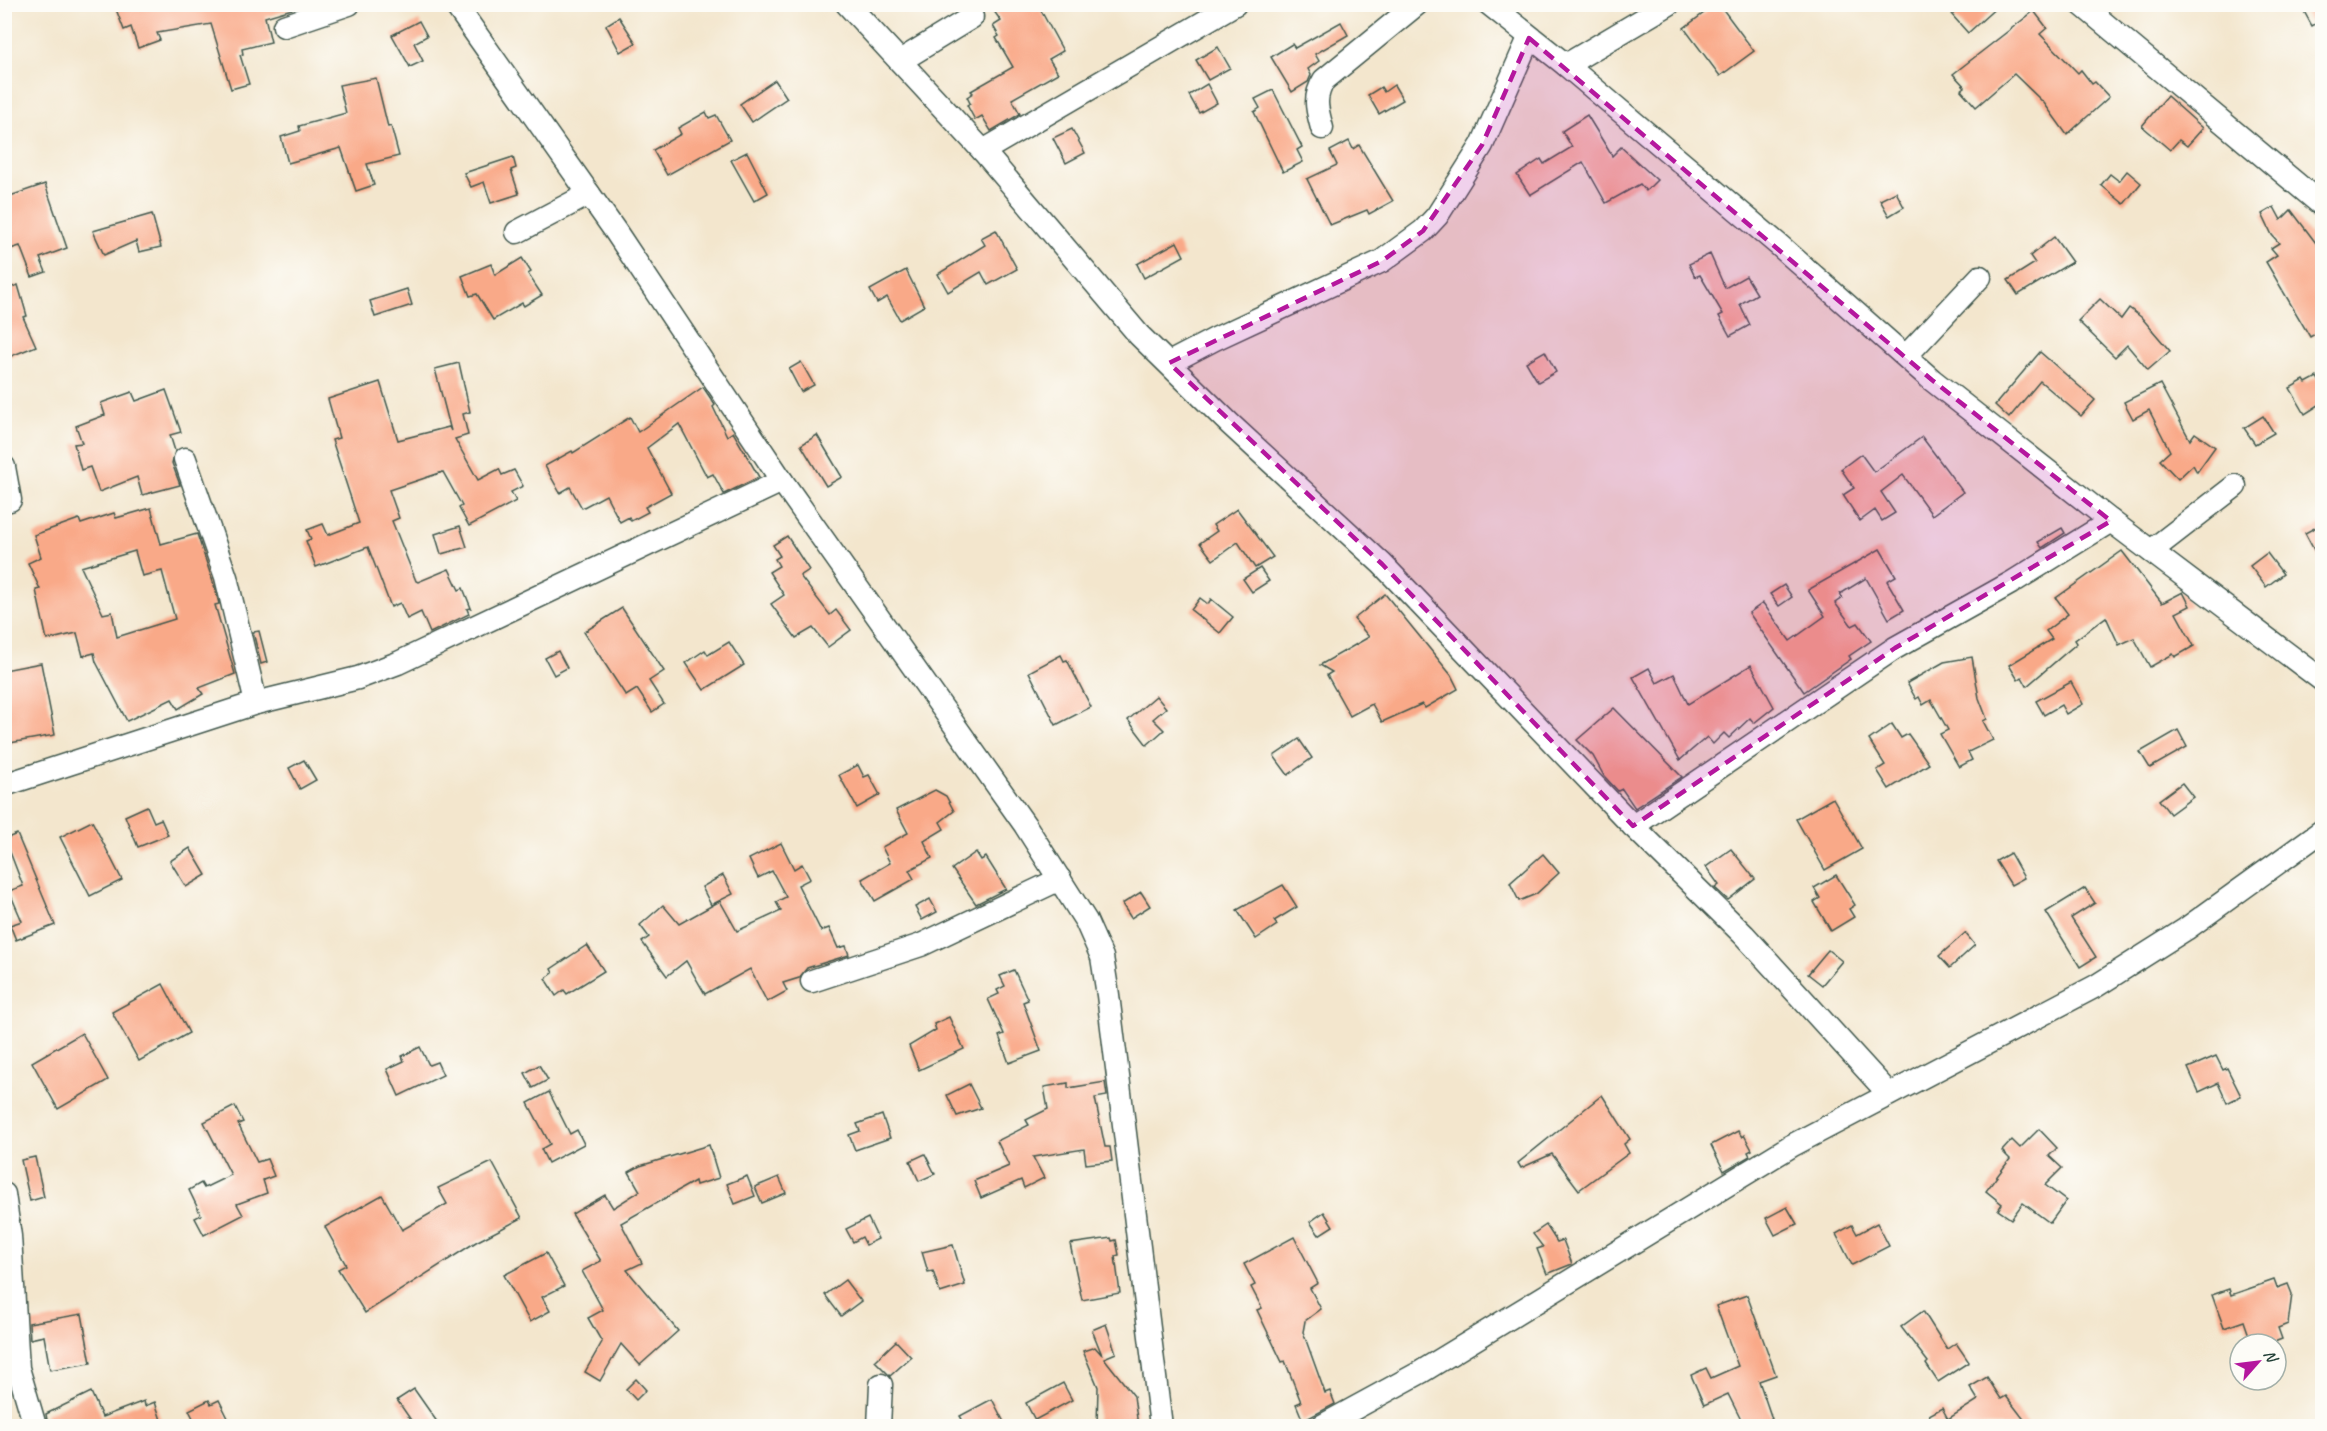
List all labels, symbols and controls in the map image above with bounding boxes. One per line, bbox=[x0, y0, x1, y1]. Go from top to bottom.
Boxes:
north arrow bbox=[2228, 1332, 2288, 1392]
text: N bbox=[2259, 1346, 2283, 1367]

